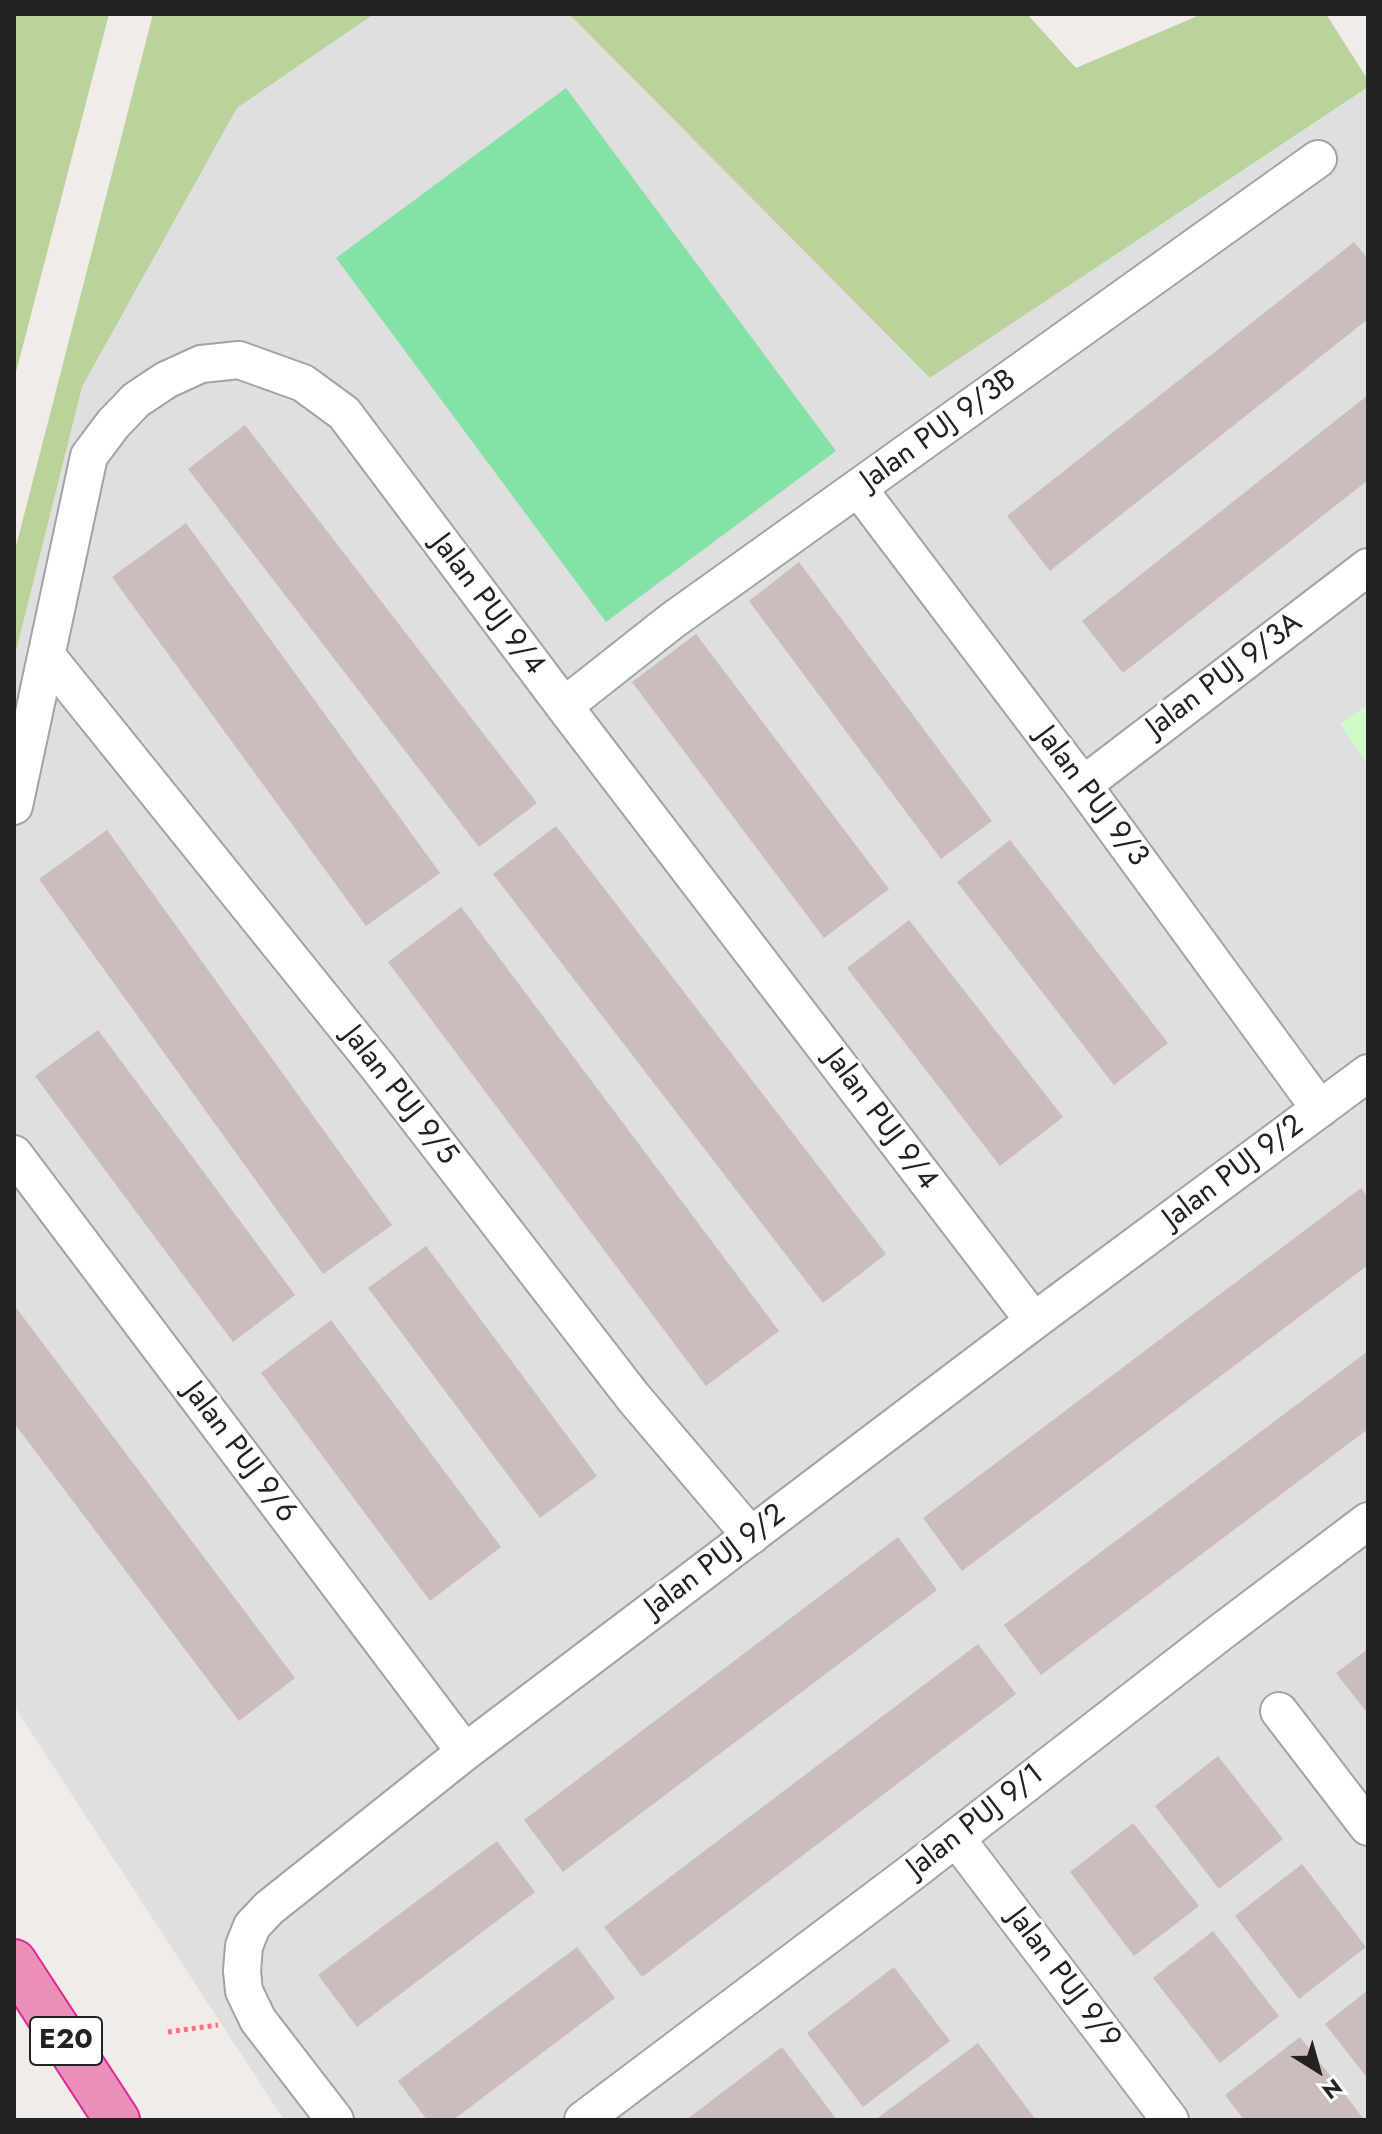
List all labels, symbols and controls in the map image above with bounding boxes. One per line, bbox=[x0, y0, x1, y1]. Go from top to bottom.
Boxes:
street label: Jalan PUJ 9/3B bbox=[854, 363, 1024, 499]
street label: Jalan PUJ 9/4 bbox=[422, 527, 552, 683]
street label: Jalan PUJ 9/3A bbox=[1140, 606, 1310, 746]
street label: Jalan PUJ 9/3 bbox=[1027, 720, 1155, 874]
street label: Jalan PUJ 9/5 bbox=[334, 1019, 464, 1173]
street label: Jalan PUJ 9/4 bbox=[815, 1042, 945, 1198]
street label: Jalan PUJ 9/2 bbox=[1157, 1108, 1311, 1238]
street label: Jalan PUJ 9/6 bbox=[174, 1375, 304, 1531]
street label: Jalan PUJ 9/2 bbox=[639, 1497, 793, 1627]
street label: Jalan PUJ 9/1 bbox=[901, 1758, 1051, 1886]
street label: Jalan PUJ 9/9 bbox=[998, 1901, 1128, 2057]
road number: E20 bbox=[30, 2017, 102, 2065]
north arrow bbox=[1278, 2030, 1358, 2110]
text: N bbox=[1316, 2071, 1349, 2107]

